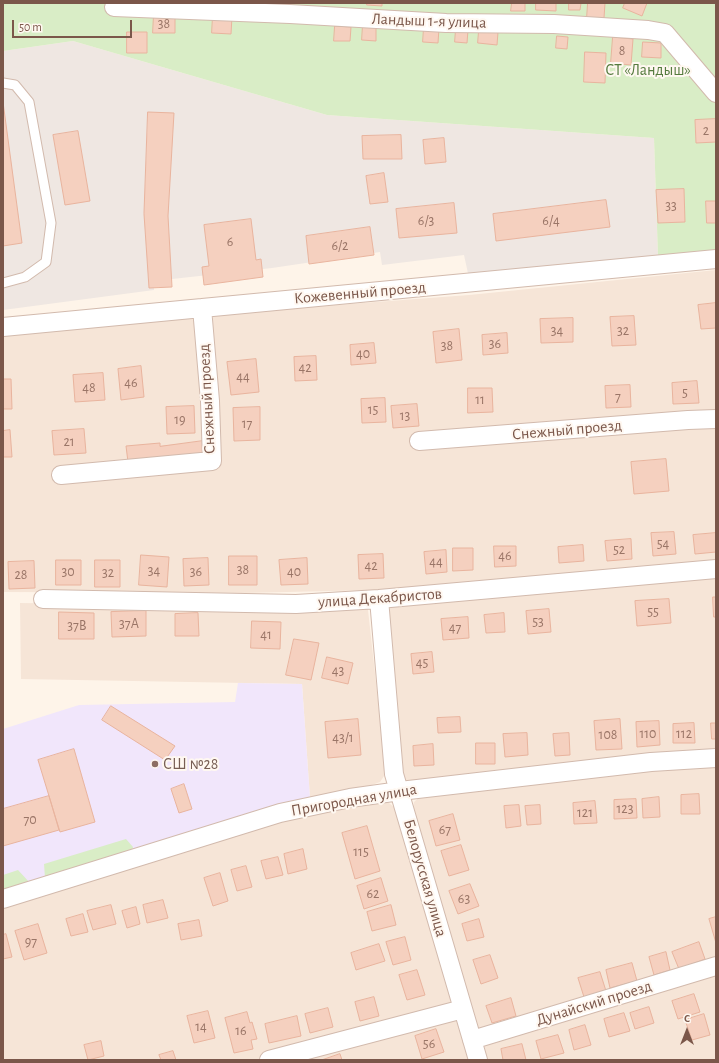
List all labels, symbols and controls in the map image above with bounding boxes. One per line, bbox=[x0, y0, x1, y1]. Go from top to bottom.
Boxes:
street label: Ландыш 1-я улица bbox=[371, 9, 487, 33]
scale bar bbox=[14, 12, 134, 38]
house number: 38 bbox=[158, 16, 170, 32]
text: 50 m bbox=[19, 21, 42, 33]
house number: 8 bbox=[619, 43, 625, 59]
park label: СТ «Ландыш» bbox=[605, 60, 691, 80]
house number: 2 bbox=[703, 123, 709, 139]
house number: 33 bbox=[665, 198, 677, 214]
house number: 6/3 bbox=[418, 213, 434, 229]
house number: 6/4 bbox=[542, 213, 560, 229]
house number: 6 bbox=[227, 234, 233, 250]
house number: 6/2 bbox=[332, 238, 348, 254]
street label: Кожевенный проезд bbox=[293, 278, 427, 308]
house number: 34 bbox=[551, 323, 563, 339]
house number: 32 bbox=[617, 323, 629, 339]
house number: 36 bbox=[489, 336, 501, 352]
house number: 38 bbox=[441, 338, 453, 354]
street label: Снежный проезд bbox=[195, 344, 219, 454]
house number: 40 bbox=[356, 346, 370, 362]
house number: 42 bbox=[298, 360, 312, 376]
house number: 44 bbox=[236, 369, 250, 385]
house number: 46 bbox=[124, 375, 138, 391]
house number: 48 bbox=[82, 380, 96, 396]
house number: 5 bbox=[682, 385, 688, 401]
house number: 7 bbox=[615, 389, 621, 405]
house number: 11 bbox=[475, 392, 485, 408]
house number: 15 bbox=[368, 402, 378, 418]
house number: 13 bbox=[400, 408, 410, 424]
house number: 19 bbox=[174, 412, 186, 428]
house number: 17 bbox=[242, 416, 252, 432]
street label: Снежный проезд bbox=[511, 416, 623, 444]
house number: 21 bbox=[63, 434, 75, 450]
house number: 54 bbox=[657, 536, 669, 552]
house number: 52 bbox=[613, 542, 625, 558]
house number: 46 bbox=[498, 548, 512, 564]
house number: 44 bbox=[429, 554, 443, 570]
house number: 42 bbox=[364, 558, 378, 574]
house number: 38 bbox=[237, 562, 249, 578]
house number: 34 bbox=[148, 563, 160, 579]
house number: 30 bbox=[61, 564, 75, 580]
house number: 36 bbox=[190, 564, 202, 580]
house number: 40 bbox=[287, 564, 301, 580]
house number: 32 bbox=[102, 565, 114, 581]
house number: 28 bbox=[14, 567, 28, 583]
street label: улица Декабристов bbox=[317, 584, 443, 612]
house number: 55 bbox=[647, 604, 659, 620]
house number: 53 bbox=[532, 614, 544, 630]
house number: 37А bbox=[119, 616, 139, 632]
house number: 37В bbox=[67, 618, 87, 634]
house number: 47 bbox=[449, 620, 461, 636]
house number: 41 bbox=[260, 627, 272, 643]
house number: 45 bbox=[416, 655, 428, 671]
house number: 43 bbox=[332, 663, 344, 679]
house number: 110 bbox=[639, 726, 657, 742]
house number: 112 bbox=[676, 726, 692, 742]
house number: 108 bbox=[599, 727, 617, 743]
house number: 43/1 bbox=[332, 730, 354, 746]
place label: СШ №28 bbox=[163, 754, 218, 774]
marker: СШ №28 bbox=[150, 759, 160, 769]
street label: Пригородная улица bbox=[290, 779, 418, 821]
house number: 123 bbox=[617, 801, 633, 817]
house number: 121 bbox=[577, 805, 593, 821]
house number: 70 bbox=[23, 812, 37, 828]
street label: Белорусская улица bbox=[399, 817, 451, 939]
house number: 67 bbox=[439, 822, 451, 838]
house number: 115 bbox=[353, 844, 369, 860]
house number: 62 bbox=[367, 886, 379, 902]
house number: 63 bbox=[458, 891, 470, 907]
house number: 97 bbox=[25, 934, 37, 950]
street label: Дунайский проезд bbox=[534, 976, 654, 1030]
north arrow bbox=[667, 1011, 707, 1051]
text: С bbox=[684, 1013, 690, 1024]
house number: 14 bbox=[195, 1019, 207, 1035]
house number: 16 bbox=[235, 1023, 247, 1039]
house number: 56 bbox=[423, 1036, 435, 1052]

